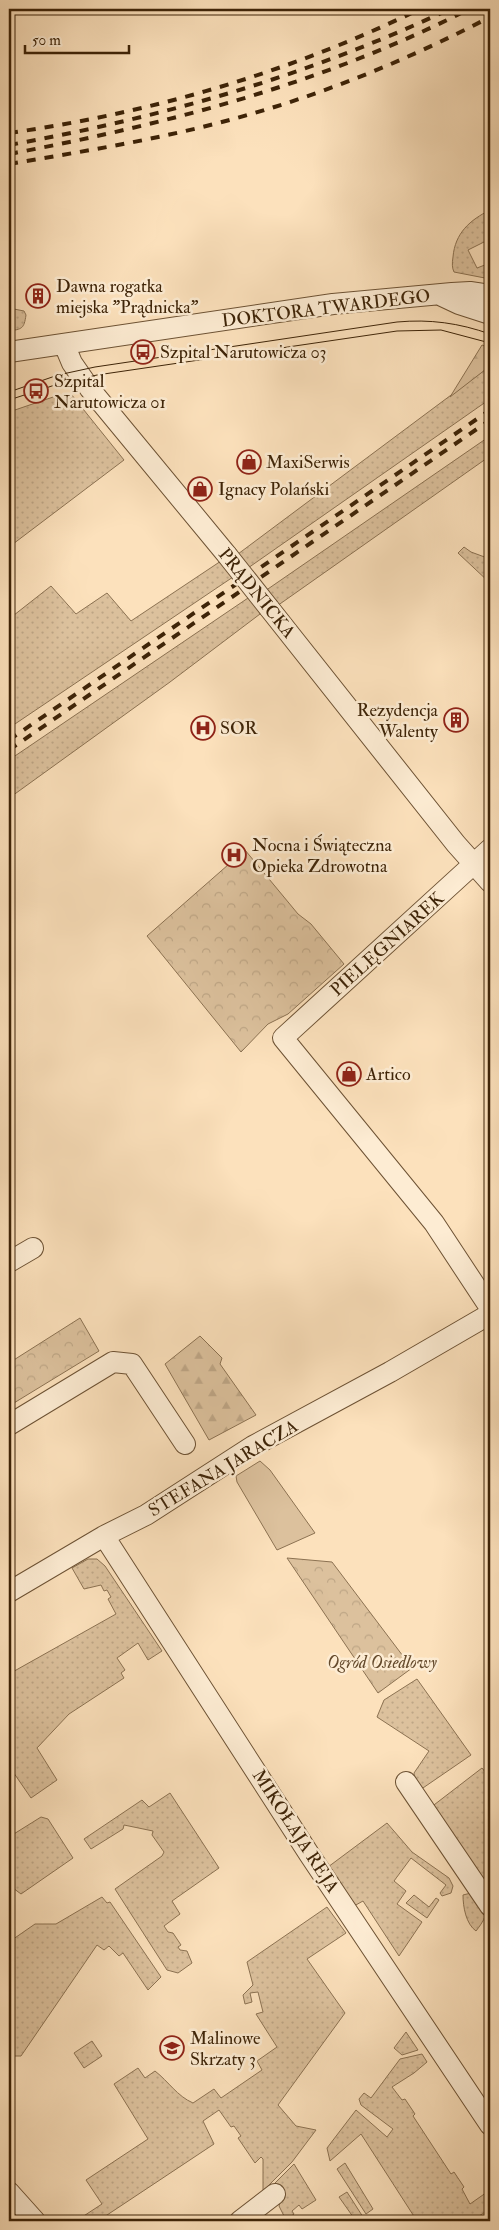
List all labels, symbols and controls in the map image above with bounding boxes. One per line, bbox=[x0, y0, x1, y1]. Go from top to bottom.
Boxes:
scale bar bbox=[25, 22, 129, 54]
text: 50 m bbox=[32, 31, 61, 50]
place label: Dawna rogatka miejska "Prądnicka" bbox=[56, 275, 199, 319]
building icon: Dawna rogatka miejska "Prądnicka" bbox=[25, 283, 51, 309]
street label: DOKTORA TWARDEGO bbox=[221, 284, 432, 333]
bus stop icon: Szpital Narutowicza 03 bbox=[130, 339, 156, 365]
place label: Szpital Narutowicza 03 bbox=[160, 341, 327, 364]
place label: Szpital Narutowicza 01 bbox=[54, 370, 166, 414]
bus stop icon: Szpital Narutowicza 01 bbox=[23, 378, 49, 404]
shop icon: MaxiSerwis bbox=[236, 449, 262, 475]
place label: MaxiSerwis bbox=[266, 451, 350, 474]
shop icon: Ignacy Polański bbox=[187, 476, 213, 502]
place label: Ignacy Polański bbox=[218, 478, 329, 501]
street label: PRĄDNICKA bbox=[213, 543, 300, 644]
place label: Rezydencja Walenty bbox=[357, 699, 439, 743]
building icon: Rezydencja Walenty bbox=[443, 707, 469, 733]
hospital icon: SOR bbox=[190, 715, 216, 741]
place label: SOR bbox=[220, 717, 258, 740]
place label: Nocna i Świąteczna Opieka Zdrowotna bbox=[252, 834, 392, 878]
hospital icon: Nocna i Świąteczna Opieka Zdrowotna bbox=[221, 842, 247, 868]
street label: PIELĘGNIAREK bbox=[326, 887, 449, 1001]
shop icon: Artico bbox=[336, 1061, 362, 1087]
place label: Artico bbox=[365, 1063, 411, 1086]
street label: STEFANA JARACZA bbox=[144, 1414, 303, 1522]
park label: Ogród Osiedlowy bbox=[327, 1651, 438, 1674]
street label: MIKOŁAJA REJA bbox=[247, 1765, 344, 1898]
place label: Malinowe Skrzaty 3 bbox=[190, 2027, 261, 2071]
school or university icon: Malinowe Skrzaty 3 bbox=[159, 2035, 185, 2061]

